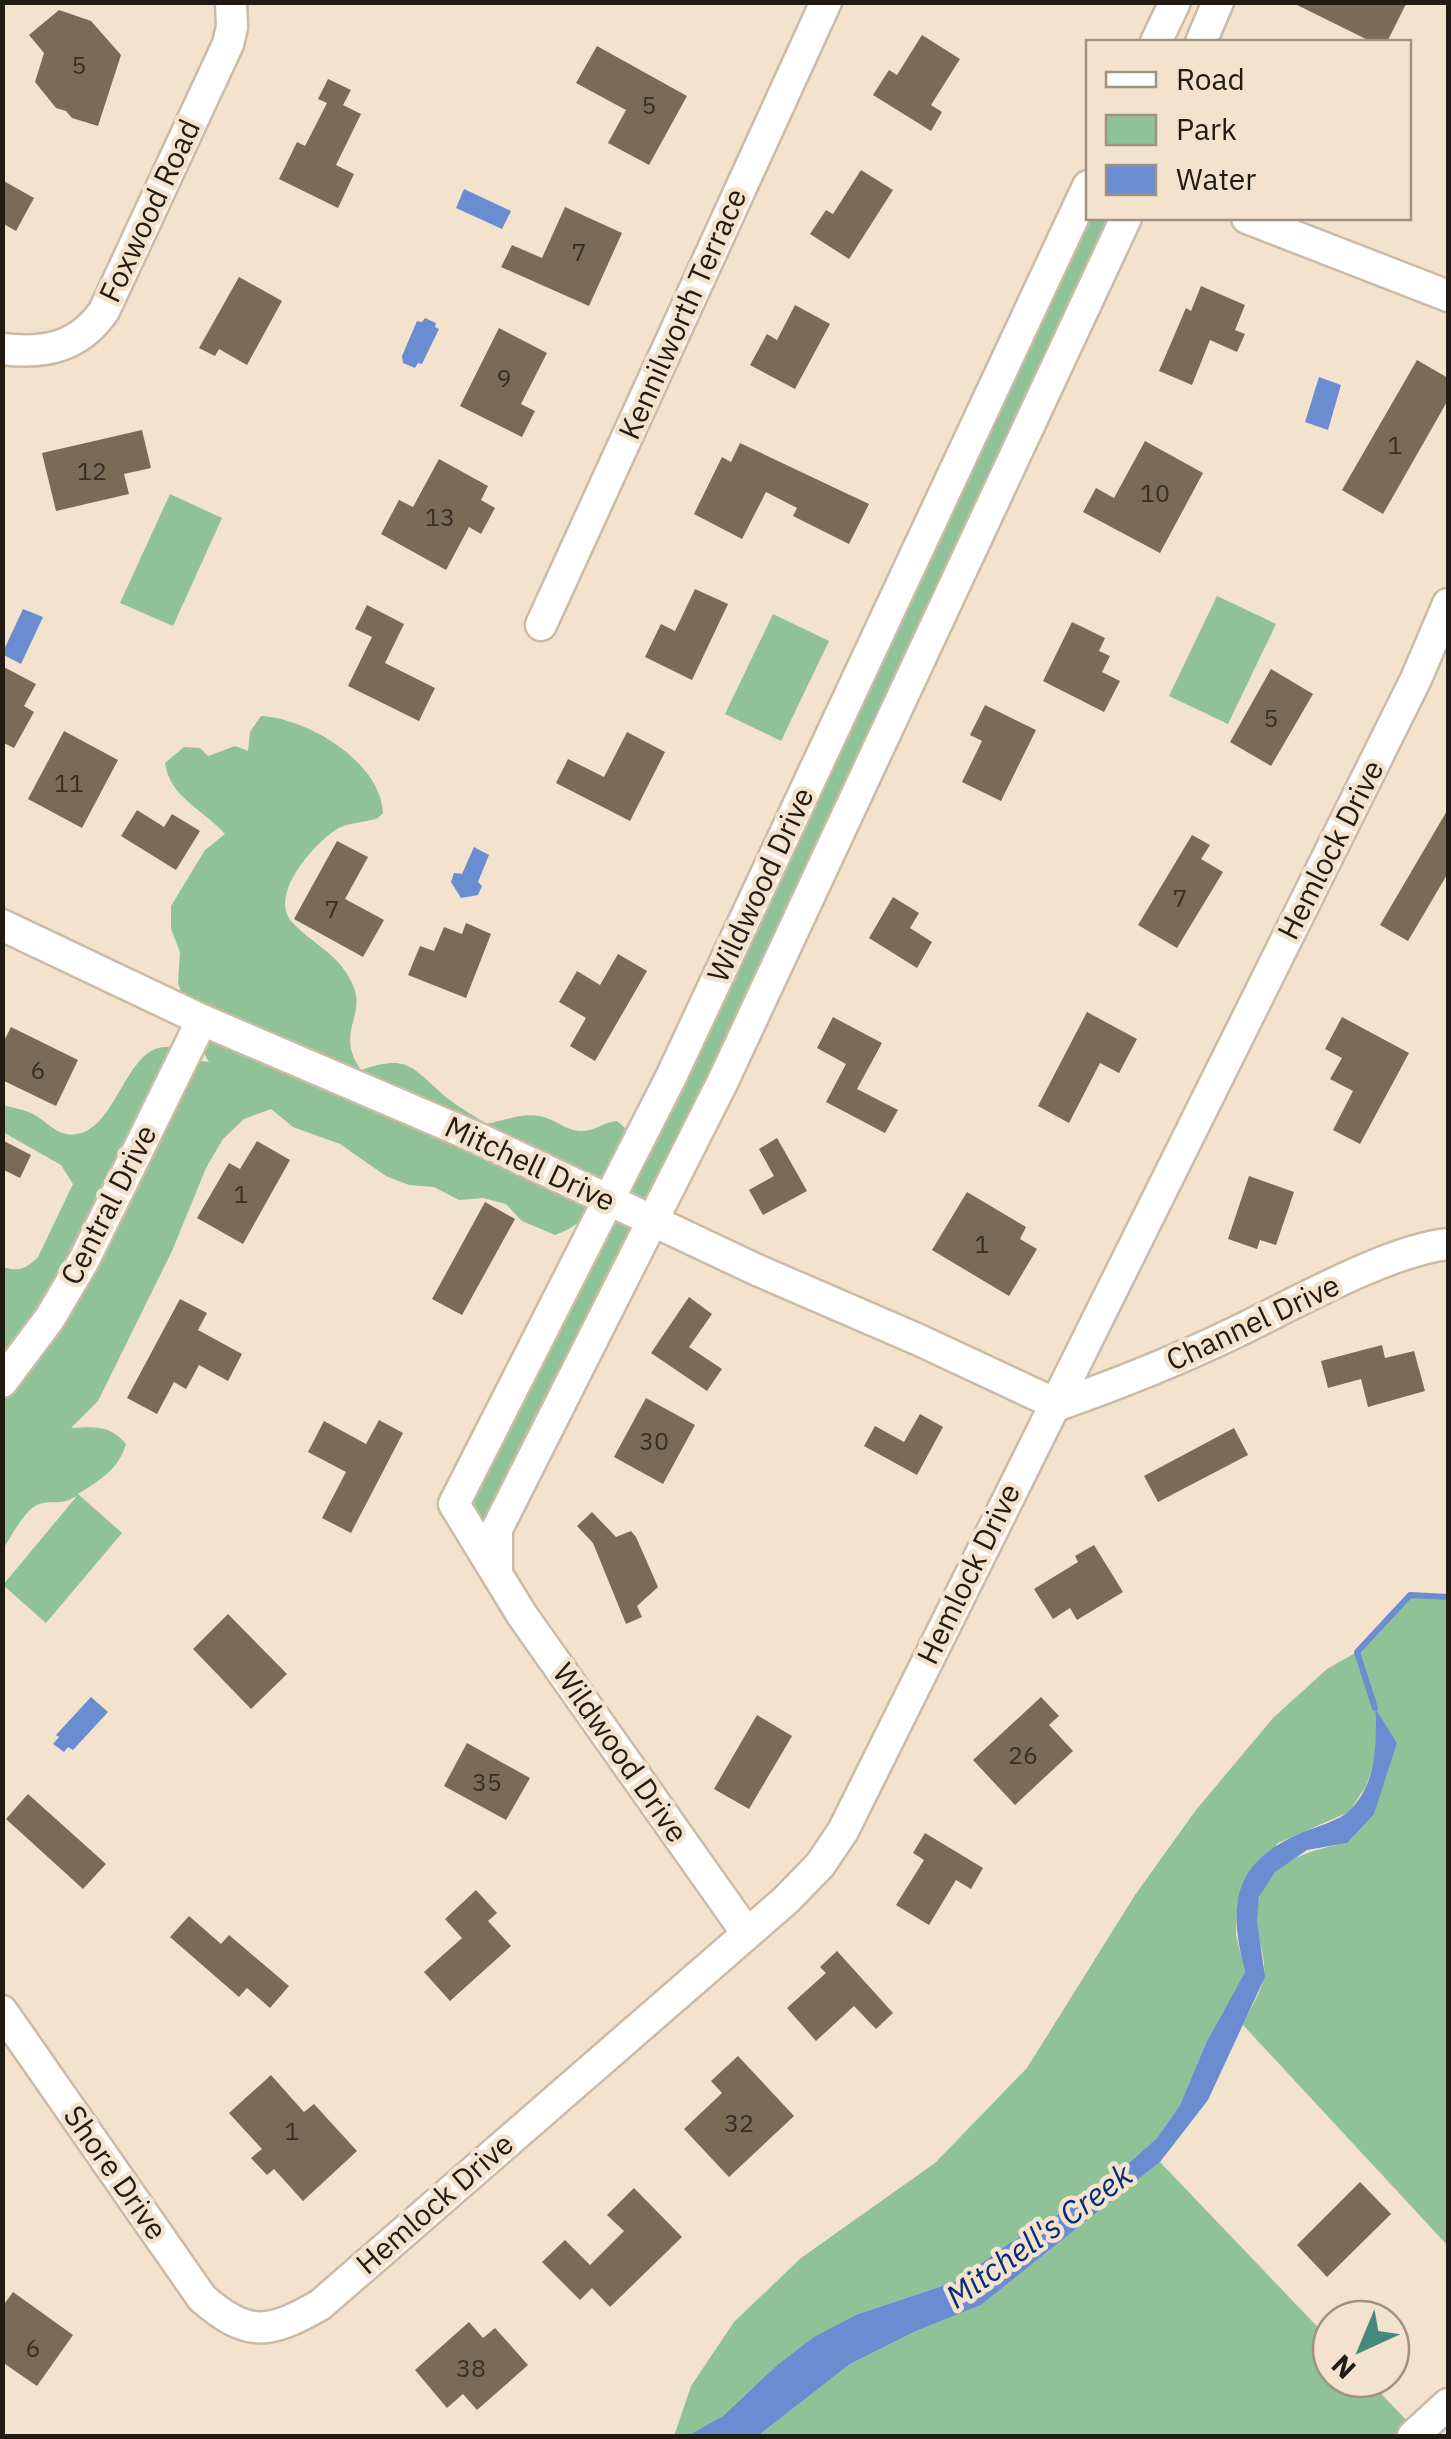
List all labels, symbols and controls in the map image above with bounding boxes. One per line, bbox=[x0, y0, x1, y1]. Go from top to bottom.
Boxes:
legend bbox=[1086, 40, 1411, 220]
house number: 5 bbox=[71, 48, 87, 81]
text: Road bbox=[1176, 59, 1245, 98]
house number: 5 bbox=[641, 88, 657, 121]
text: Park bbox=[1176, 109, 1237, 148]
street label: Foxwood Road bbox=[89, 113, 208, 308]
text: Water bbox=[1176, 159, 1256, 198]
street label: Kennilworth Terrace bbox=[609, 182, 755, 445]
house number: 7 bbox=[571, 235, 587, 268]
house number: 9 bbox=[496, 361, 512, 394]
house number: 1 bbox=[1387, 428, 1403, 461]
house number: 12 bbox=[77, 454, 107, 487]
house number: 10 bbox=[1140, 476, 1170, 509]
house number: 13 bbox=[425, 500, 455, 533]
house number: 5 bbox=[1263, 701, 1279, 734]
street label: Hemlock Drive bbox=[1268, 753, 1392, 946]
house number: 11 bbox=[54, 766, 84, 799]
street label: Wildwood Drive bbox=[698, 781, 822, 988]
house number: 7 bbox=[1172, 881, 1188, 914]
house number: 7 bbox=[324, 892, 340, 925]
house number: 6 bbox=[30, 1053, 46, 1086]
street label: Mitchell Drive bbox=[439, 1106, 622, 1219]
street label: Central Drive bbox=[51, 1118, 165, 1291]
house number: 1 bbox=[233, 1177, 249, 1210]
house number: 1 bbox=[974, 1227, 990, 1260]
street label: Channel Drive bbox=[1159, 1264, 1345, 1379]
house number: 30 bbox=[639, 1424, 669, 1457]
street label: Hemlock Drive bbox=[907, 1477, 1028, 1670]
street label: Wildwood Drive bbox=[545, 1655, 698, 1849]
house number: 26 bbox=[1008, 1738, 1038, 1771]
house number: 35 bbox=[472, 1765, 502, 1798]
street label: Shore Drive bbox=[56, 2097, 177, 2247]
house number: 32 bbox=[724, 2106, 754, 2139]
house number: 1 bbox=[284, 2114, 300, 2147]
street label: Hemlock Drive bbox=[347, 2124, 521, 2282]
water label: Mitchell's Creek bbox=[937, 2153, 1141, 2317]
north arrow bbox=[1311, 2299, 1411, 2399]
house number: 6 bbox=[25, 2331, 41, 2364]
text: N bbox=[1323, 2347, 1363, 2388]
house number: 38 bbox=[456, 2351, 486, 2384]

